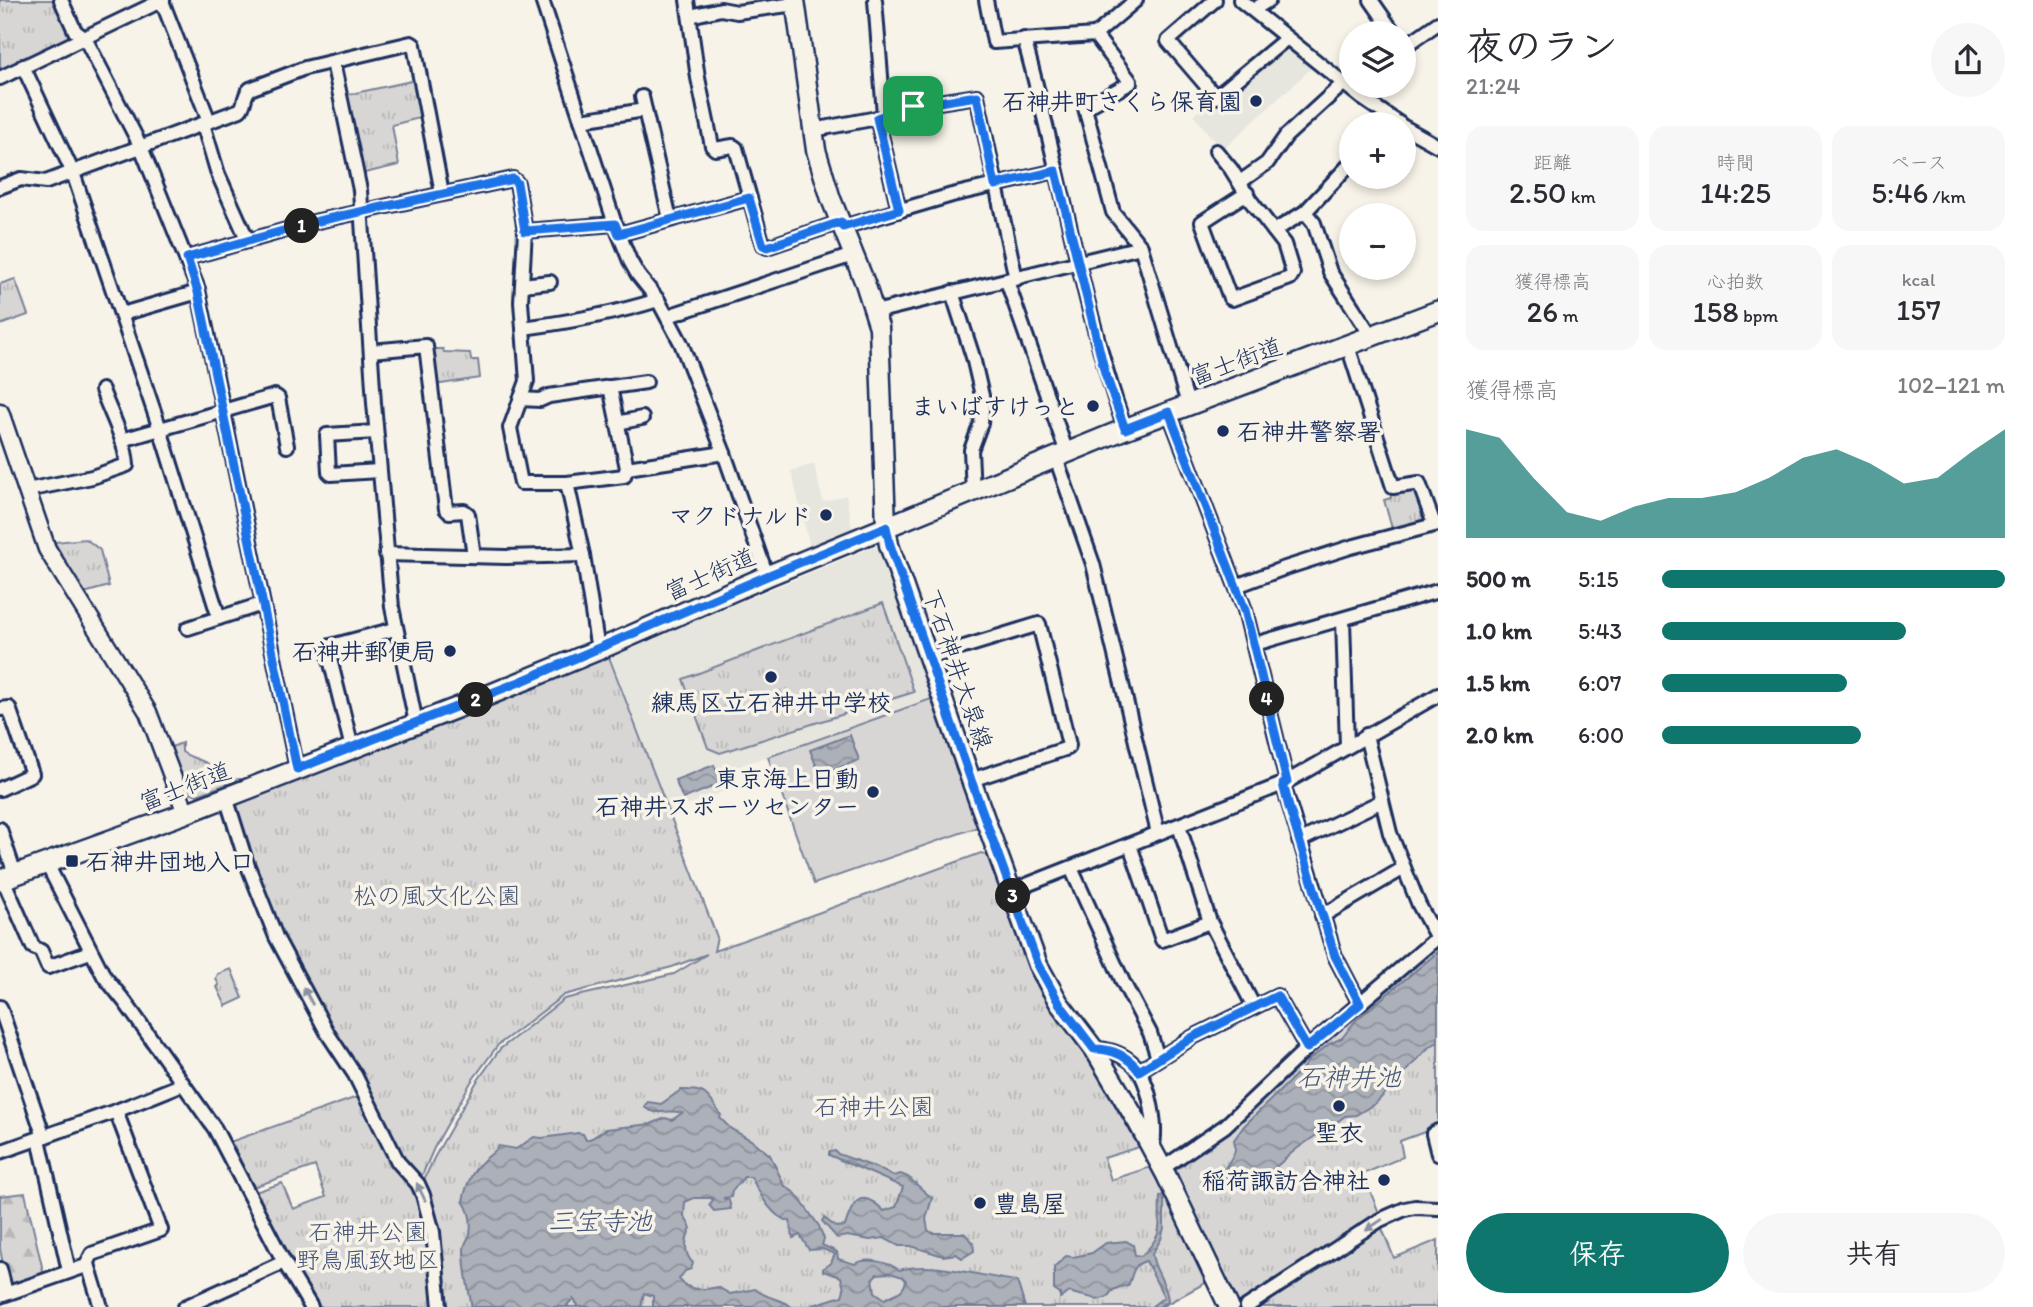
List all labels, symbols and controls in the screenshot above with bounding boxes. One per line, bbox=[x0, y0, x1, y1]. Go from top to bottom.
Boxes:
map controls bbox=[1339, 21, 1416, 280]
button: layers bbox=[1339, 21, 1416, 98]
text: 夜のラン bbox=[1466, 23, 1618, 69]
button: share bbox=[1931, 23, 2005, 97]
text: 21:24 bbox=[1466, 72, 1520, 100]
pin bbox=[883, 76, 943, 136]
icon: arrive bbox=[894, 87, 932, 125]
place label: 石神井町さくら保育園 bbox=[1002, 87, 1242, 116]
marker: 石神井町さくら保育園 bbox=[1248, 93, 1264, 109]
button: + bbox=[1339, 112, 1416, 189]
text: 距離 bbox=[1533, 151, 1572, 174]
text: 時間 bbox=[1716, 151, 1755, 174]
text: ペース bbox=[1891, 151, 1946, 174]
text: 2.50 bbox=[1509, 174, 1566, 211]
text: 14:25 bbox=[1700, 174, 1771, 211]
text: 5:46 bbox=[1871, 174, 1928, 211]
text: km bbox=[1566, 185, 1596, 208]
text: /km bbox=[1928, 185, 1966, 208]
button: − bbox=[1339, 203, 1416, 280]
pin: 1 bbox=[284, 208, 320, 244]
text: 1 bbox=[297, 214, 306, 237]
text: kcal bbox=[1902, 268, 1935, 291]
text: 獲得標高 bbox=[1514, 270, 1591, 293]
text: 心拍数 bbox=[1707, 270, 1764, 293]
text: 157 bbox=[1896, 291, 1941, 328]
text: 26 bbox=[1527, 293, 1558, 330]
text: 158 bbox=[1693, 293, 1739, 330]
text: m bbox=[1558, 304, 1578, 327]
text: bpm bbox=[1739, 304, 1778, 327]
street label: 富士街道 bbox=[1186, 331, 1286, 391]
text: 102–121 m bbox=[1897, 371, 2005, 399]
text: 獲得標高 bbox=[1466, 376, 1558, 404]
place label: まいばすけっと bbox=[911, 392, 1079, 421]
marker: まいばすけっと bbox=[1085, 398, 1101, 414]
place label: 石神井警察署 bbox=[1237, 417, 1381, 446]
marker: 石神井警察署 bbox=[1215, 423, 1231, 439]
place label: マクドナルド bbox=[669, 501, 812, 530]
marker: マクドナルド bbox=[818, 507, 834, 523]
street label: 富士街道 bbox=[660, 541, 760, 607]
text: 500 m bbox=[1466, 565, 1531, 593]
text: 5:15 bbox=[1578, 565, 1618, 593]
street label: 下石神井大泉線 bbox=[917, 585, 999, 753]
text: 1.0 km bbox=[1466, 617, 1532, 645]
text: 5:43 bbox=[1578, 617, 1622, 645]
place label: 石神井郵便局 bbox=[292, 637, 436, 666]
marker: 石神井郵便局 bbox=[442, 643, 458, 659]
marker: 練馬区立石神井中学校 bbox=[763, 669, 779, 685]
text: 1.5 km bbox=[1466, 669, 1530, 697]
text: 6:07 bbox=[1578, 669, 1621, 697]
pin: 2 bbox=[458, 682, 494, 718]
pin: 4 bbox=[1250, 682, 1284, 716]
text: 4 bbox=[1261, 687, 1272, 710]
text: 2 bbox=[471, 688, 481, 711]
place label: 練馬区立石神井中学校 bbox=[651, 688, 891, 717]
text: 2.0 km bbox=[1466, 721, 1534, 749]
text: 6:00 bbox=[1578, 721, 1624, 749]
street label: 富士街道 bbox=[135, 755, 235, 817]
place label: 東京海上日動 石神井スポーツセンター bbox=[595, 764, 859, 821]
marker: 東京海上日動 石神井スポーツセンター bbox=[865, 784, 881, 800]
place label: 石神井団地入口 bbox=[86, 847, 254, 876]
marker: 石神井団地入口 bbox=[64, 853, 80, 869]
pin: 3 bbox=[996, 878, 1030, 914]
park label: 松の風文化公園 bbox=[353, 881, 521, 910]
text: 3 bbox=[1007, 884, 1018, 907]
one-way arrow bbox=[302, 986, 314, 1006]
water label: 石神井池 bbox=[1297, 1061, 1402, 1093]
park label: 石神井公園 bbox=[814, 1092, 934, 1121]
marker: 聖衣 bbox=[1331, 1098, 1347, 1114]
place label: 聖衣 bbox=[1315, 1118, 1363, 1147]
place label: 稲荷諏訪合神社 bbox=[1202, 1166, 1370, 1195]
marker: 稲荷諏訪合神社 bbox=[1376, 1172, 1392, 1188]
one-way arrow bbox=[415, 1182, 427, 1202]
place label: 豊島屋 bbox=[994, 1189, 1066, 1218]
marker: 豊島屋 bbox=[972, 1195, 988, 1211]
water label: 三宝寺池 bbox=[548, 1205, 653, 1237]
button: 保存 bbox=[1466, 1213, 1729, 1293]
button: 共有 bbox=[1743, 1213, 2005, 1293]
park label: 石神井公園 野鳥風致地区 bbox=[296, 1217, 440, 1274]
one-way arrow bbox=[1365, 1218, 1384, 1231]

